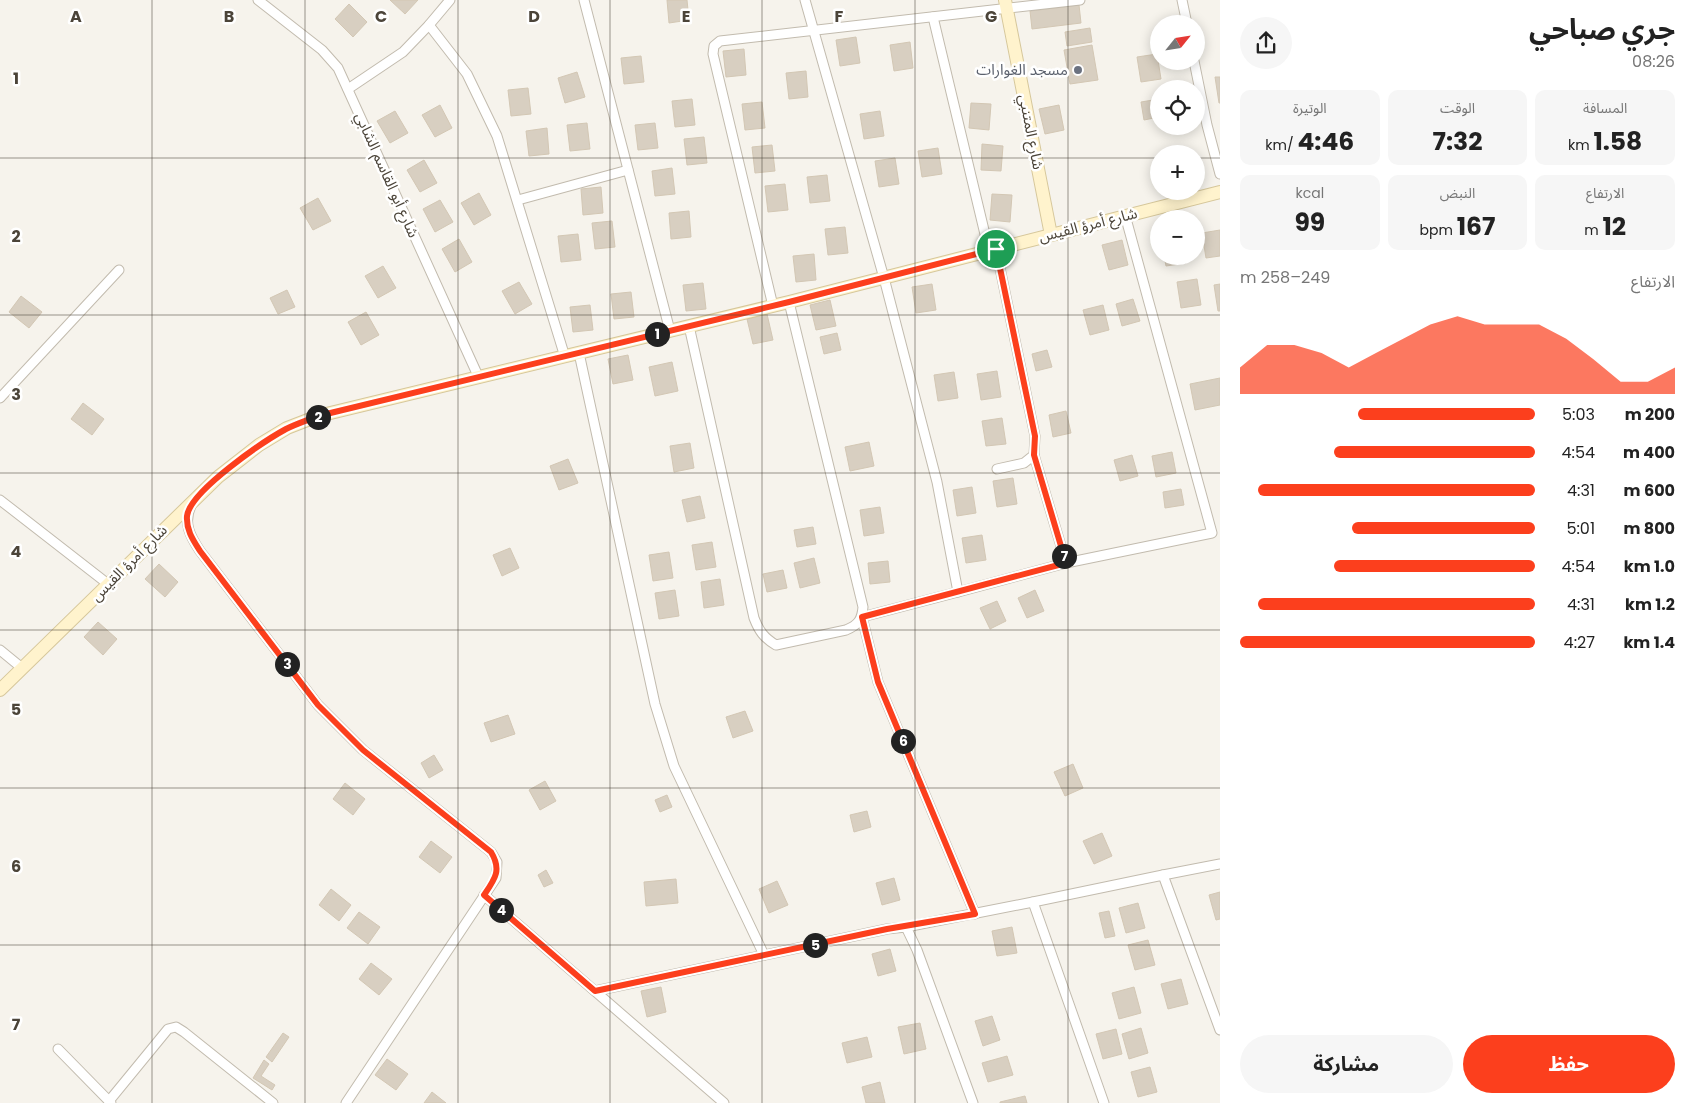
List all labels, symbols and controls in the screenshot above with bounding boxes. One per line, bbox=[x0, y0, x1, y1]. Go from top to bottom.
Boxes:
text: A bbox=[70, 5, 82, 28]
text: B bbox=[224, 5, 234, 28]
text: C bbox=[375, 5, 387, 28]
text: D bbox=[528, 5, 540, 28]
text: E bbox=[682, 5, 690, 28]
text: F bbox=[835, 5, 844, 28]
text: G bbox=[985, 5, 997, 28]
text: جري صباحي bbox=[1529, 10, 1675, 49]
north arrow bbox=[1150, 15, 1205, 70]
map controls bbox=[1150, 15, 1205, 265]
button: share bbox=[1240, 17, 1292, 69]
text: 08:26 bbox=[1632, 50, 1675, 73]
place label: مسجد الغوارات bbox=[976, 59, 1068, 80]
marker: مسجد الغوارات bbox=[1072, 64, 1084, 76]
text: 1 bbox=[13, 67, 19, 90]
button: locate bbox=[1150, 80, 1205, 135]
street label: شارع المتنبي bbox=[1012, 92, 1049, 172]
text: الوتيرة bbox=[1293, 98, 1327, 118]
text: الوقت bbox=[1440, 98, 1475, 118]
text: المسافة bbox=[1583, 98, 1627, 118]
street label: شارع أبو القاسم الشابي bbox=[349, 109, 425, 242]
text: 4:46 bbox=[1297, 124, 1354, 159]
text: 7:32 bbox=[1433, 124, 1482, 159]
text: 1.58 bbox=[1593, 124, 1642, 159]
text: /km bbox=[1265, 135, 1297, 155]
text: km bbox=[1568, 135, 1593, 155]
button: + bbox=[1150, 145, 1205, 200]
text: kcal bbox=[1296, 183, 1324, 203]
text: النبض bbox=[1440, 183, 1475, 203]
text: الارتفاع bbox=[1586, 183, 1624, 203]
street label: شارع أمرؤ القيس bbox=[1036, 202, 1140, 249]
text: 99 bbox=[1294, 205, 1325, 240]
text: 167 bbox=[1457, 209, 1495, 244]
text: 12 bbox=[1602, 209, 1626, 244]
button: − bbox=[1150, 210, 1205, 265]
text: bpm bbox=[1420, 220, 1457, 240]
text: m bbox=[1584, 220, 1602, 240]
text: 2 bbox=[11, 225, 21, 248]
pin bbox=[975, 228, 1017, 270]
icon: arrive bbox=[982, 235, 1010, 263]
text: 249–258 m bbox=[1240, 266, 1330, 289]
text: الارتفاع bbox=[1631, 270, 1675, 293]
pin: 1 bbox=[644, 322, 670, 346]
text: 1 bbox=[655, 324, 660, 344]
text: 3 bbox=[11, 383, 21, 406]
text: 5:03 bbox=[1562, 403, 1595, 426]
text: 200 m bbox=[1625, 403, 1675, 426]
pin: 2 bbox=[306, 404, 330, 430]
text: 2 bbox=[315, 407, 323, 427]
text: 4:54 bbox=[1561, 441, 1595, 464]
text: 400 m bbox=[1623, 441, 1675, 464]
text: 4:31 bbox=[1567, 479, 1595, 502]
text: 600 m bbox=[1624, 479, 1675, 502]
text: 5:01 bbox=[1566, 517, 1595, 540]
text: 800 m bbox=[1623, 517, 1675, 540]
street label: شارع أمرؤ القيس bbox=[86, 519, 173, 607]
text: 4 bbox=[11, 540, 22, 563]
pin: 7 bbox=[1052, 544, 1076, 568]
text: 7 bbox=[1061, 546, 1068, 566]
text: 4:54 bbox=[1561, 555, 1595, 578]
text: 1.0 km bbox=[1624, 555, 1675, 578]
text: 4:31 bbox=[1567, 593, 1595, 616]
text: 1.2 km bbox=[1625, 593, 1675, 616]
text: 4:27 bbox=[1564, 631, 1595, 654]
text: 1.4 km bbox=[1623, 631, 1675, 654]
pin: 3 bbox=[274, 652, 300, 676]
text: 3 bbox=[283, 654, 292, 674]
text: 5 bbox=[11, 698, 21, 721]
pin: 6 bbox=[890, 728, 916, 754]
text: 6 bbox=[899, 731, 908, 751]
text: 6 bbox=[11, 855, 21, 878]
pin: 4 bbox=[488, 898, 514, 922]
text: 4 bbox=[497, 900, 506, 920]
pin: 5 bbox=[802, 932, 828, 958]
text: 5 bbox=[811, 935, 820, 955]
text: 7 bbox=[12, 1013, 21, 1036]
button: مشاركة bbox=[1240, 1035, 1453, 1093]
button: حفظ bbox=[1463, 1035, 1675, 1093]

